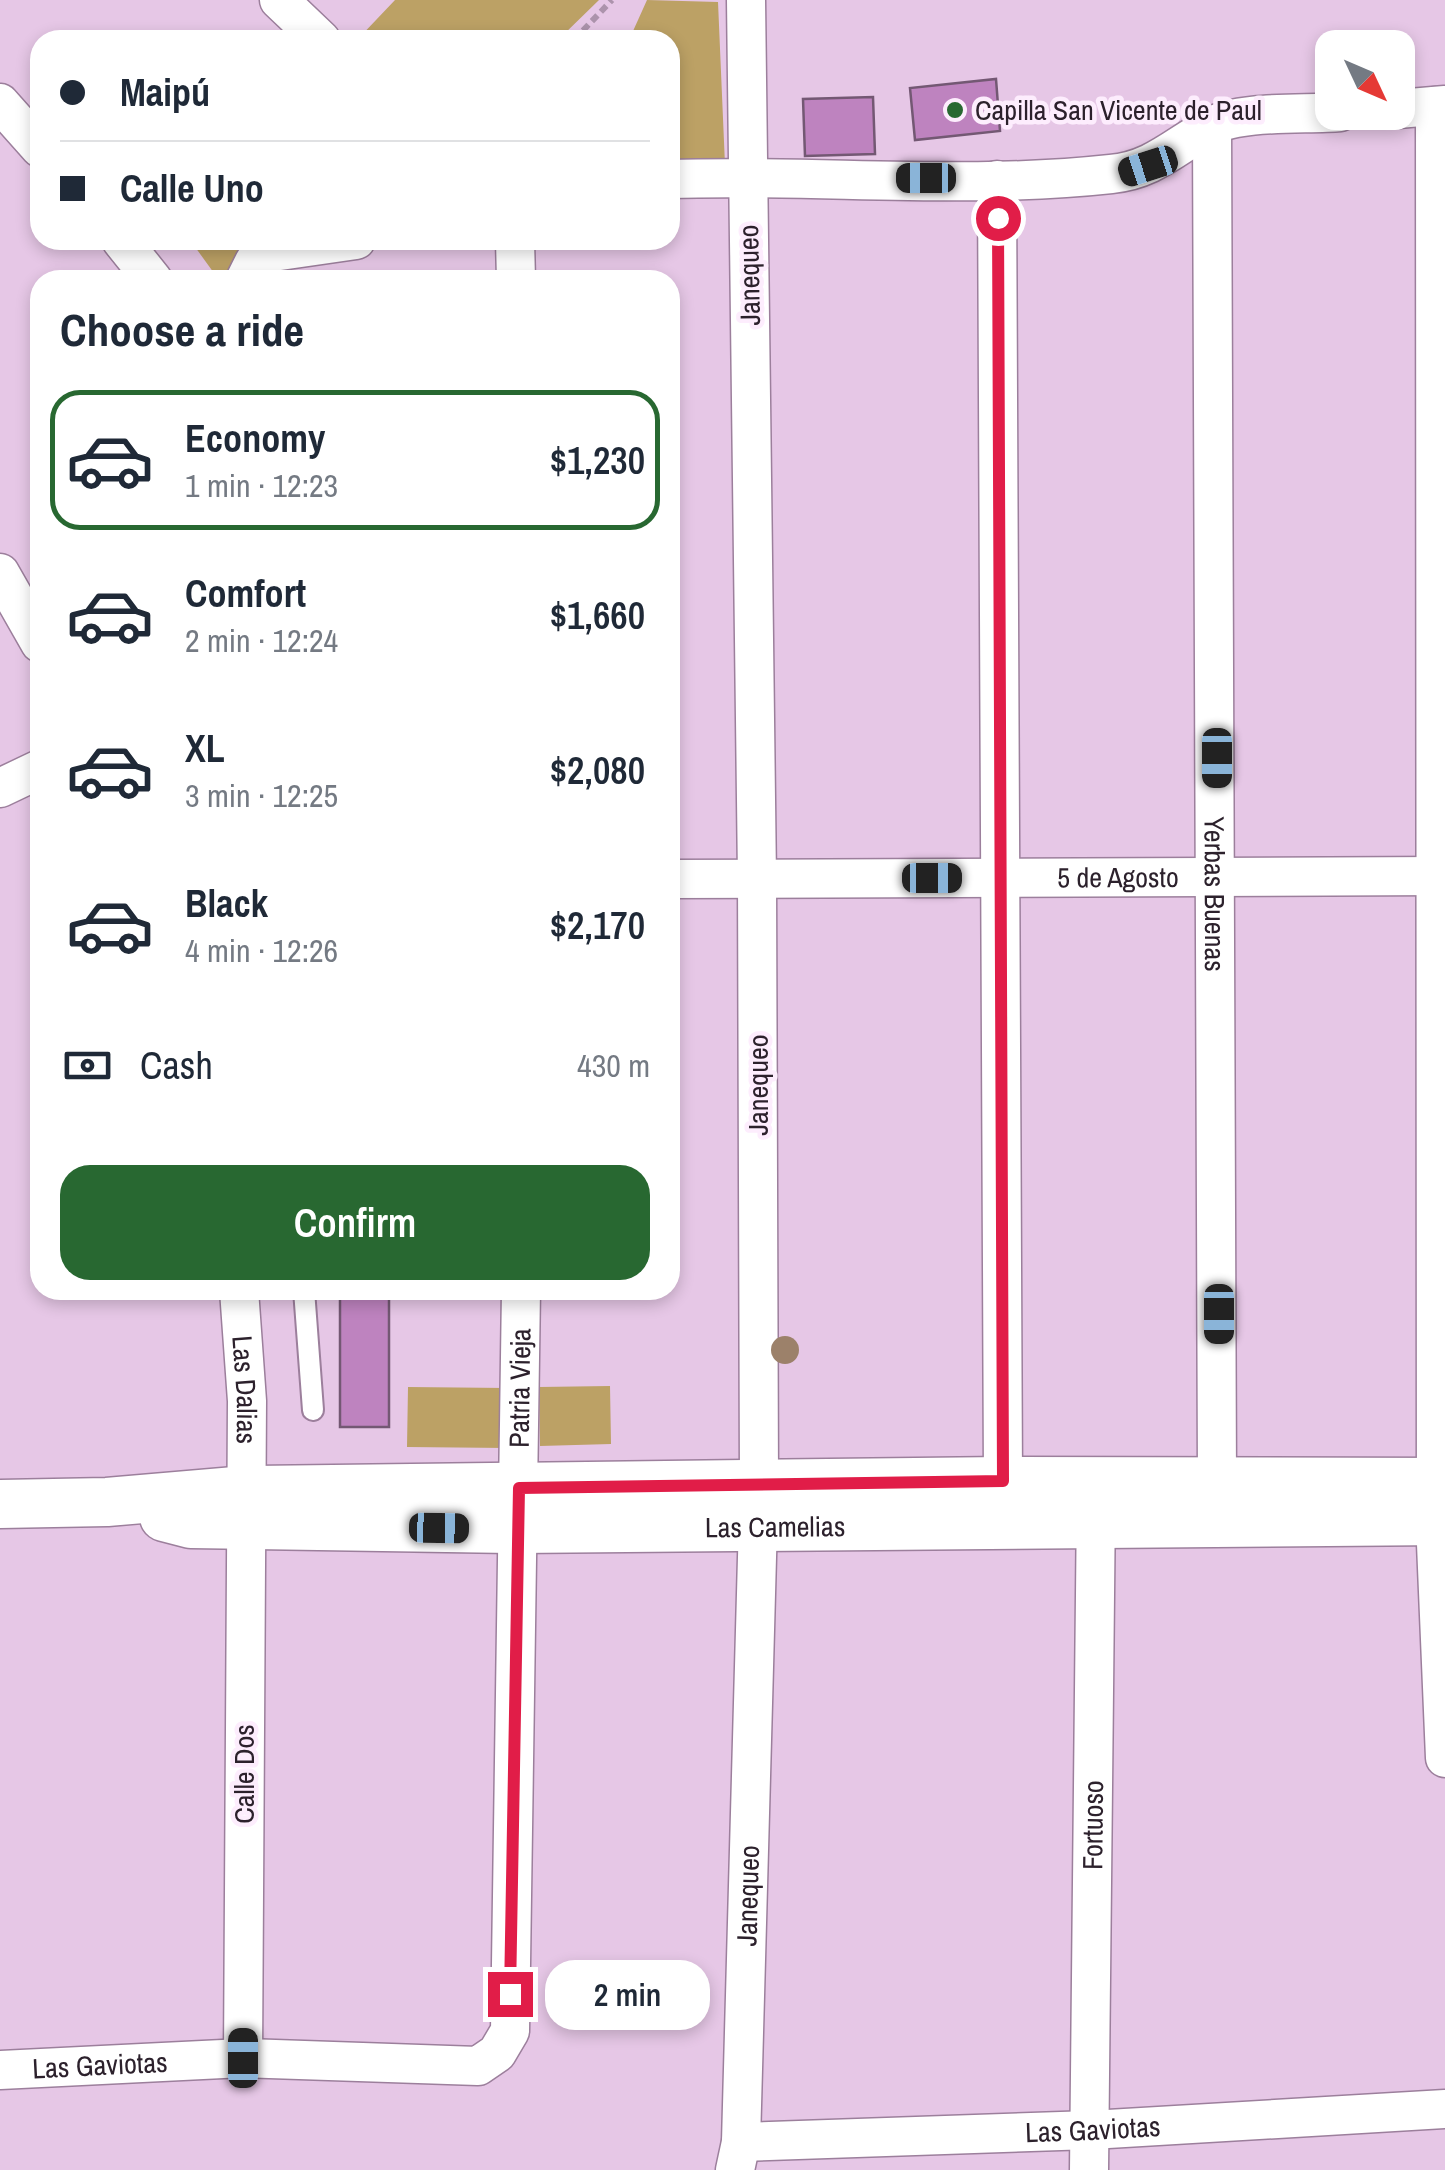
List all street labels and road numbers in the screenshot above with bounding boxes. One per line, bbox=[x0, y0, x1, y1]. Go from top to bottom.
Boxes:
street label: Janequeo bbox=[729, 224, 769, 326]
street label: Yerbas Buenas bbox=[1196, 816, 1234, 972]
street label: 5 de Agosto bbox=[1057, 858, 1179, 897]
street label: Janequeo bbox=[739, 1035, 777, 1135]
street label: Patria Vieja bbox=[500, 1328, 539, 1448]
street label: Las Dalias bbox=[223, 1334, 266, 1444]
street label: Las Camelias bbox=[705, 1507, 845, 1546]
street label: Calle Dos bbox=[225, 1724, 263, 1824]
street label: Fortuoso bbox=[1073, 1780, 1112, 1870]
street label: Janequeo bbox=[727, 1845, 768, 1947]
street label: Las Gaviotas bbox=[31, 2043, 168, 2087]
street label: Las Gaviotas bbox=[1024, 2107, 1162, 2151]

